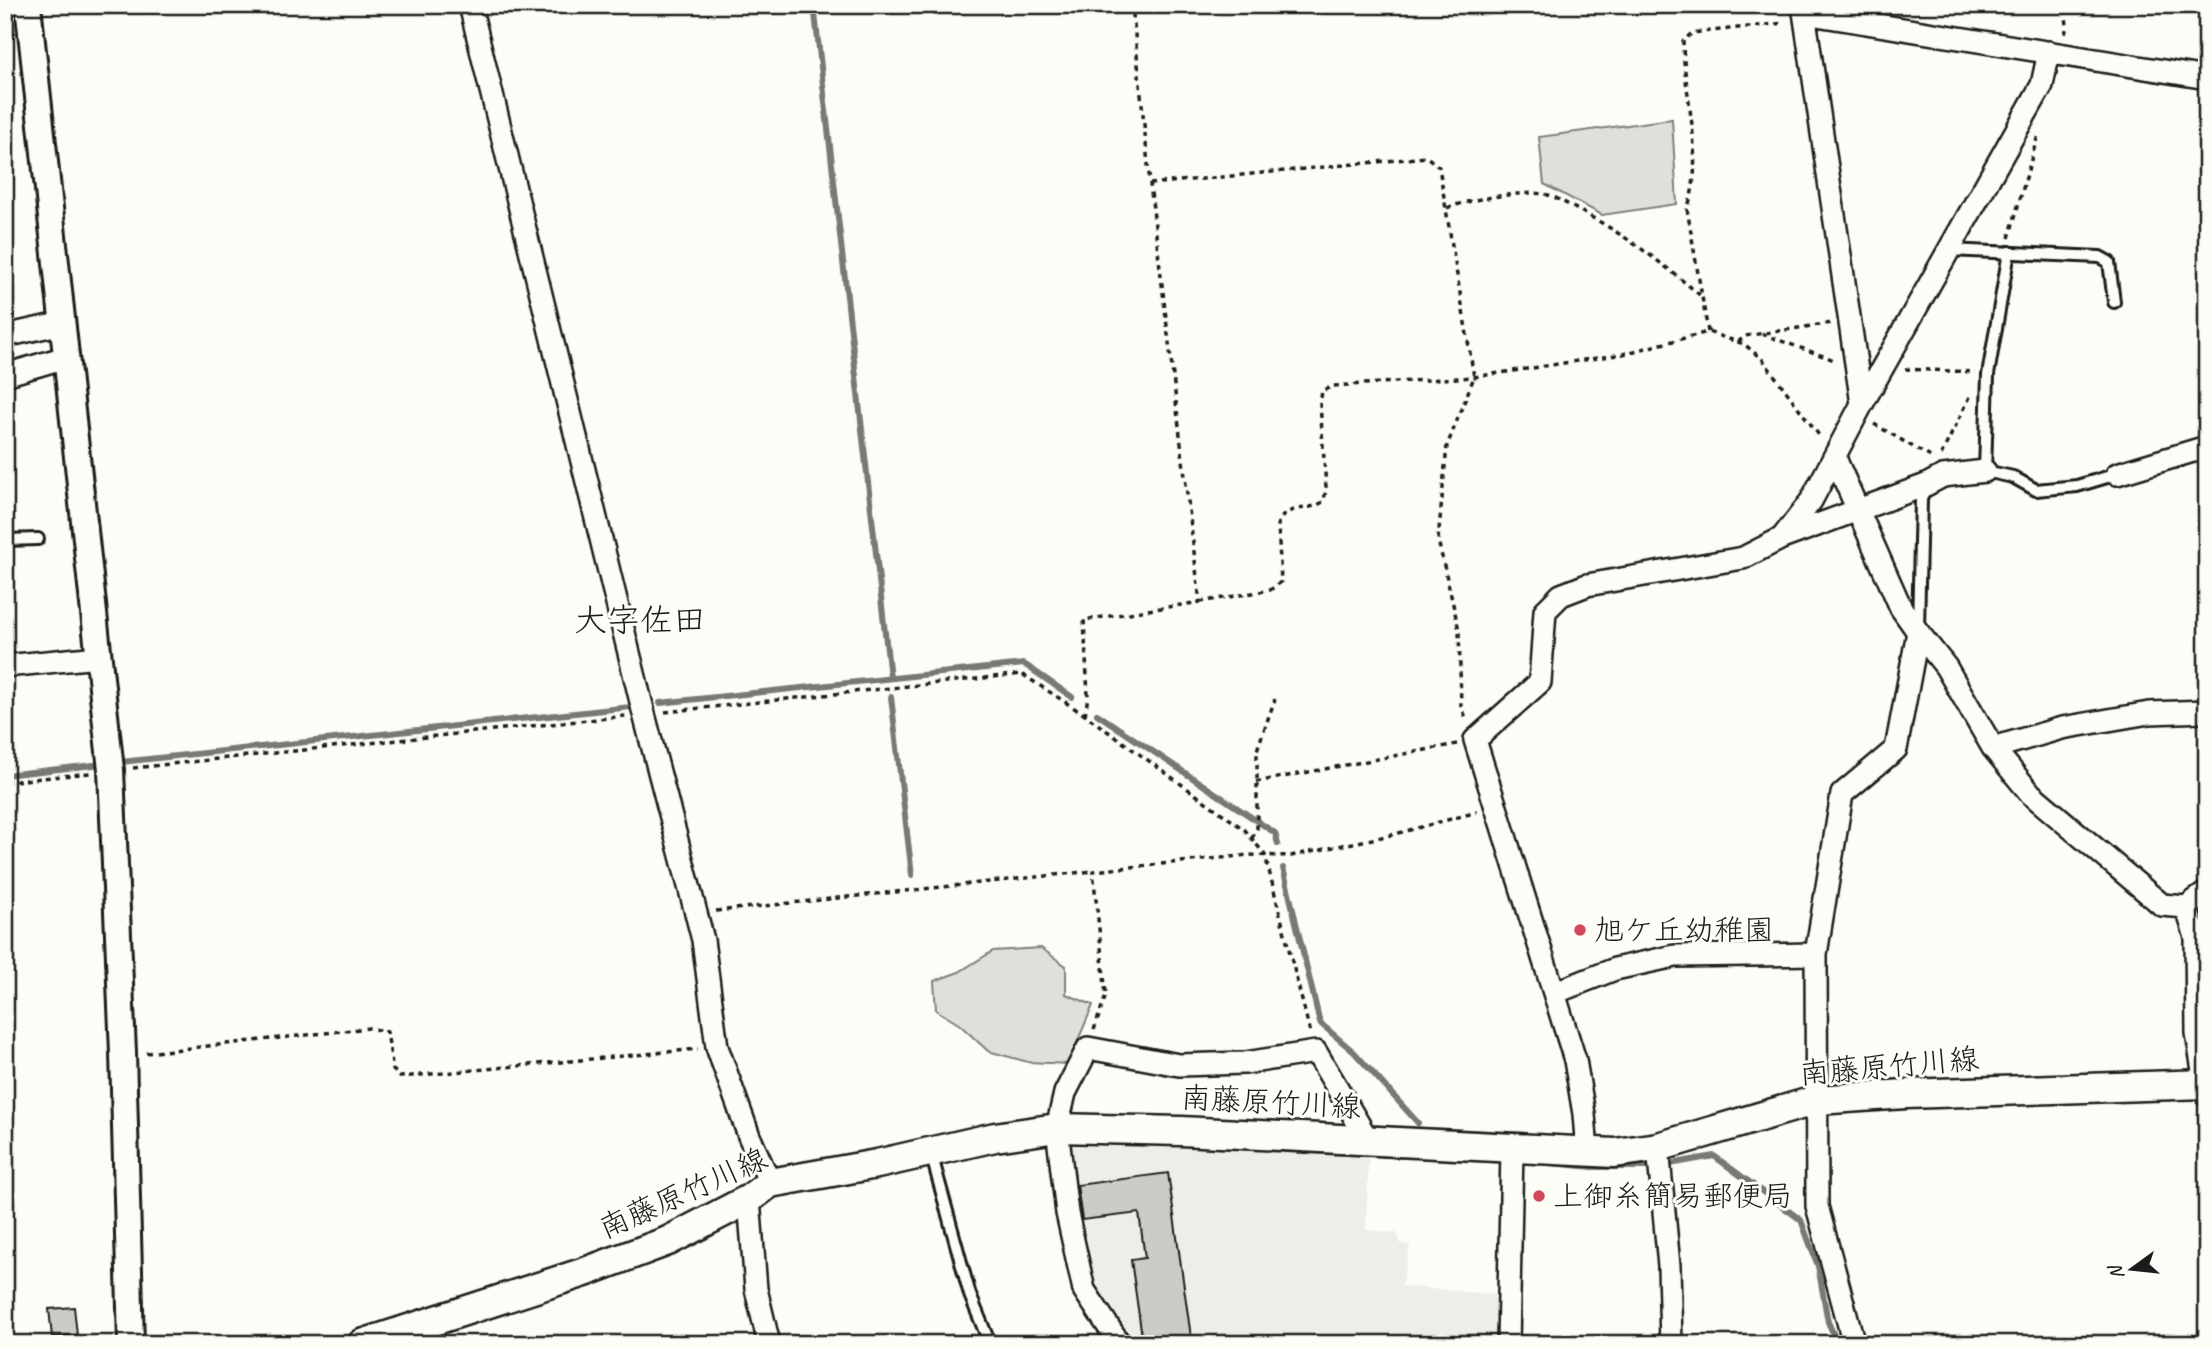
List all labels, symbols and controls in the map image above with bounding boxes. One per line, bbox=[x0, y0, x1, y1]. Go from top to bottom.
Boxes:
district label: 大字佐田 bbox=[574, 599, 706, 641]
place label: 旭ケ丘幼稚園 bbox=[1594, 911, 1774, 949]
marker: 旭ケ丘幼稚園 bbox=[1572, 922, 1588, 938]
street label: 南藤原竹川線 bbox=[1798, 1039, 1980, 1093]
street label: 南藤原竹川線 bbox=[1180, 1078, 1362, 1126]
street label: 南藤原竹川線 bbox=[593, 1139, 773, 1247]
place label: 上御糸簡易郵便局 bbox=[1553, 1177, 1793, 1215]
marker: 上御糸簡易郵便局 bbox=[1531, 1188, 1547, 1204]
north arrow bbox=[2096, 1234, 2166, 1304]
text: N bbox=[2103, 1261, 2130, 1282]

